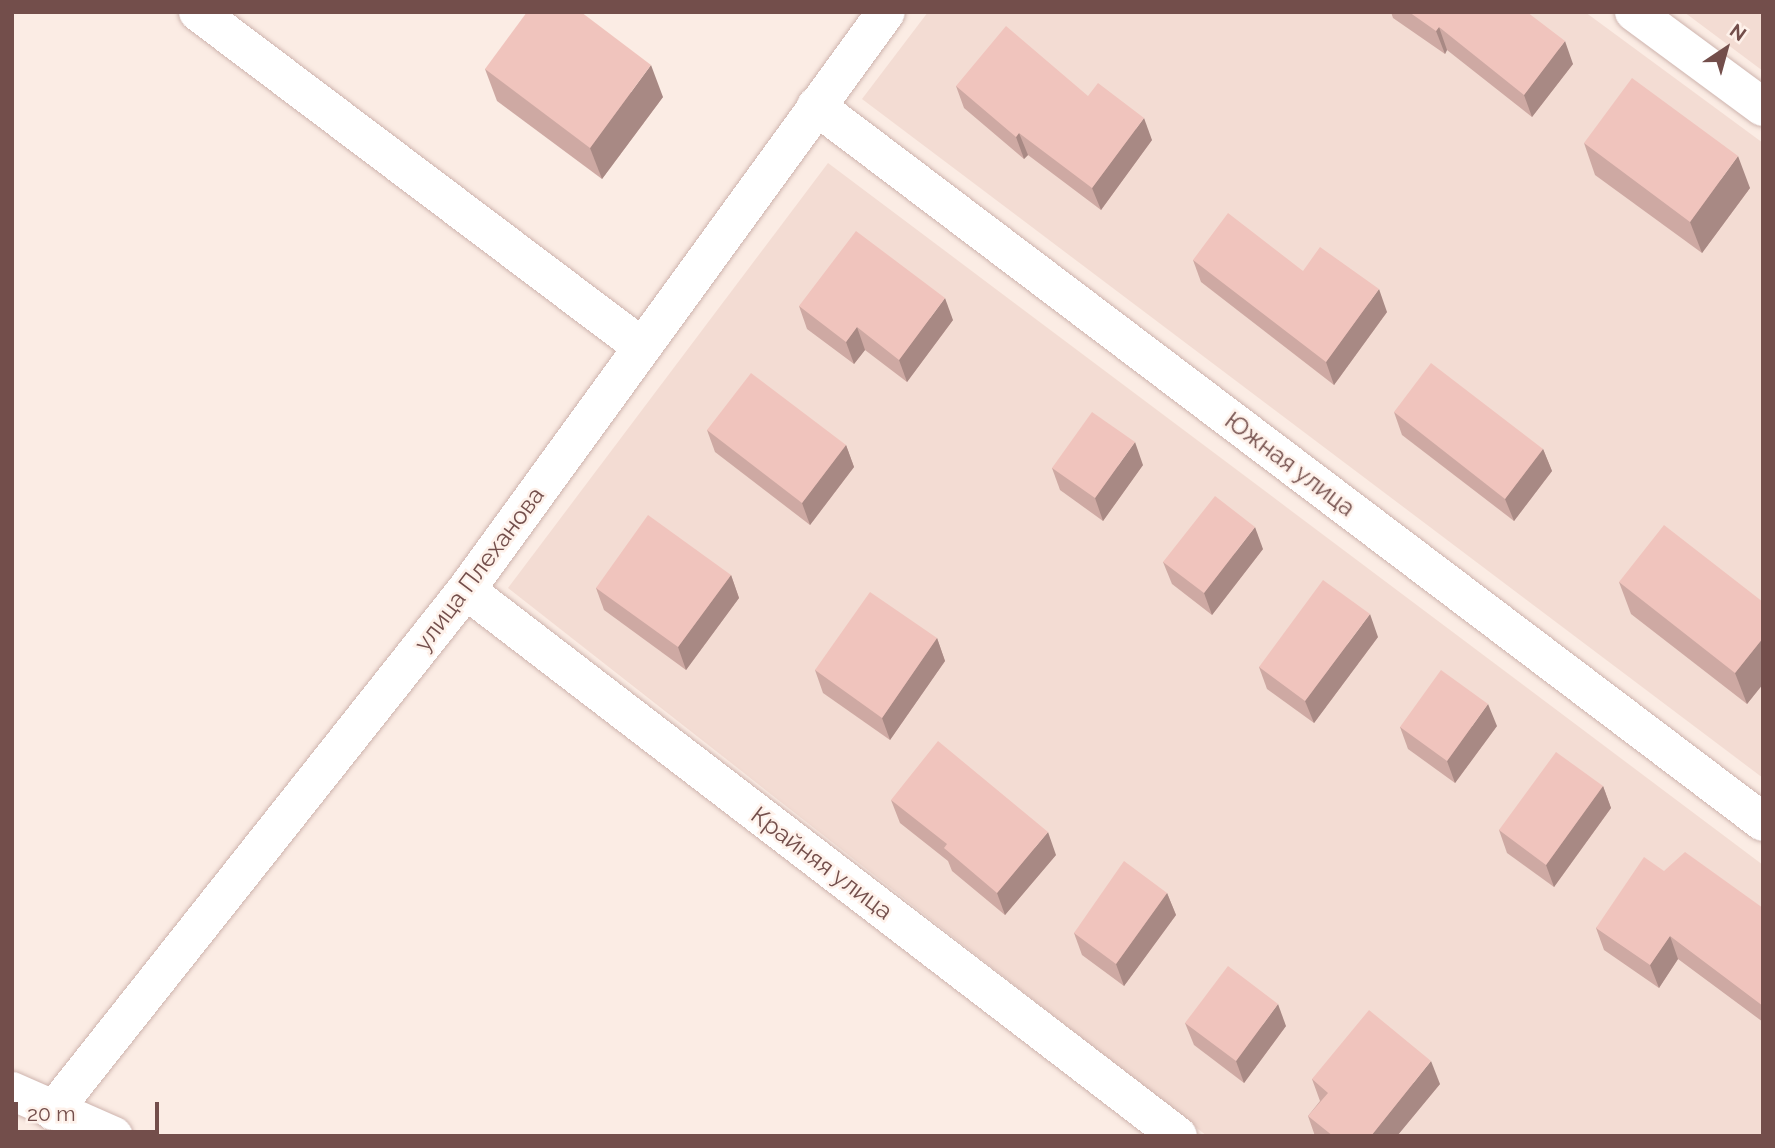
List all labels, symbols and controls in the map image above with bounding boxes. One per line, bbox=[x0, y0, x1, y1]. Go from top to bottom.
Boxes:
north arrow bbox=[1691, 14, 1761, 84]
text: N bbox=[1726, 19, 1751, 45]
street label: Южная улица bbox=[1219, 406, 1361, 522]
street label: улица Плеханова bbox=[408, 481, 550, 657]
street label: Крайняя улица bbox=[745, 800, 899, 926]
scale bar bbox=[18, 1088, 163, 1132]
text: 20 m bbox=[27, 1101, 75, 1126]

